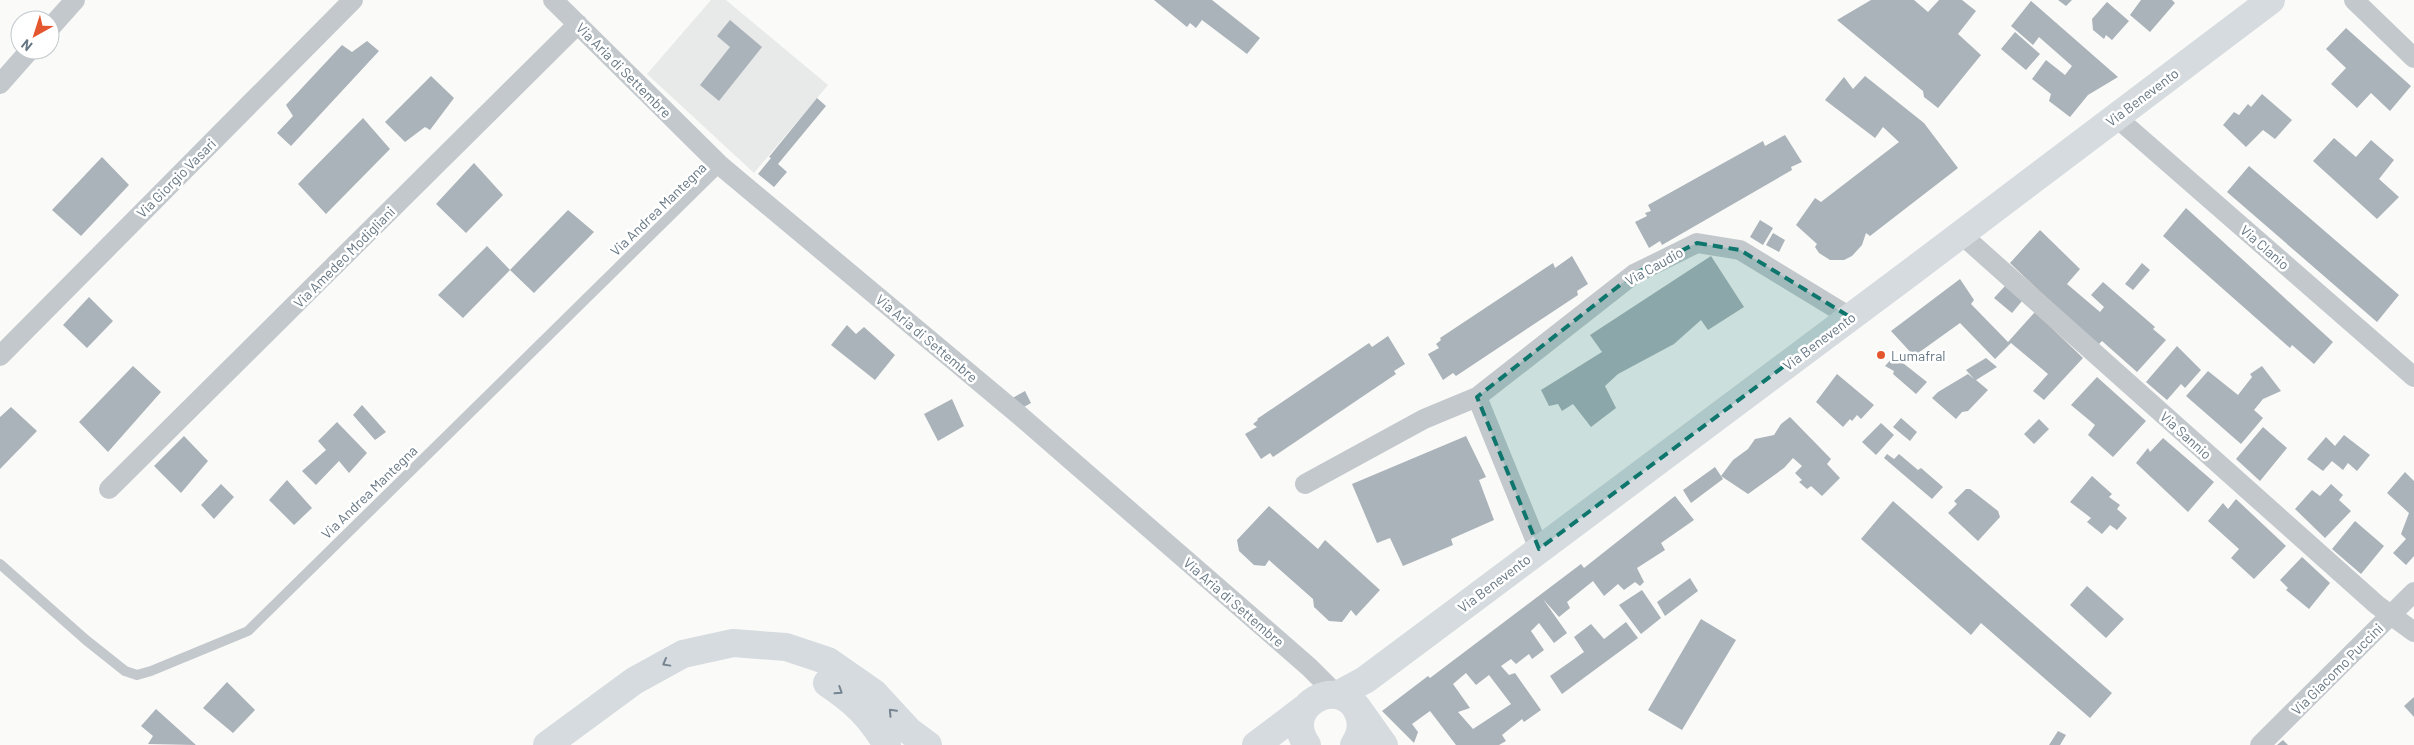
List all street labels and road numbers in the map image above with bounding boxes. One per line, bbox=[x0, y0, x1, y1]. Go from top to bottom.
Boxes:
street label: Via Aria di Settembre bbox=[573, 19, 675, 121]
street label: Via Benevento bbox=[2102, 64, 2182, 130]
street label: Via Giorgio Vasari bbox=[133, 135, 219, 221]
street label: Via Andrea Mantegna bbox=[606, 159, 710, 259]
street label: Via Amedeo Modigliani bbox=[290, 203, 398, 311]
street label: Via Clanio bbox=[2237, 221, 2293, 273]
street label: Via Caudio bbox=[1622, 243, 1686, 289]
street label: Via Aria di Settembre bbox=[873, 290, 981, 386]
street label: Via Benevento bbox=[1779, 308, 1859, 374]
street label: Via Sannio bbox=[2157, 407, 2215, 463]
street label: Via Andrea Mantegna bbox=[317, 442, 421, 542]
street label: Via Benevento bbox=[1454, 550, 1534, 616]
street label: Via Aria di Settembre bbox=[1180, 554, 1288, 650]
street label: Via Giacomo Puccini bbox=[2288, 620, 2386, 718]

